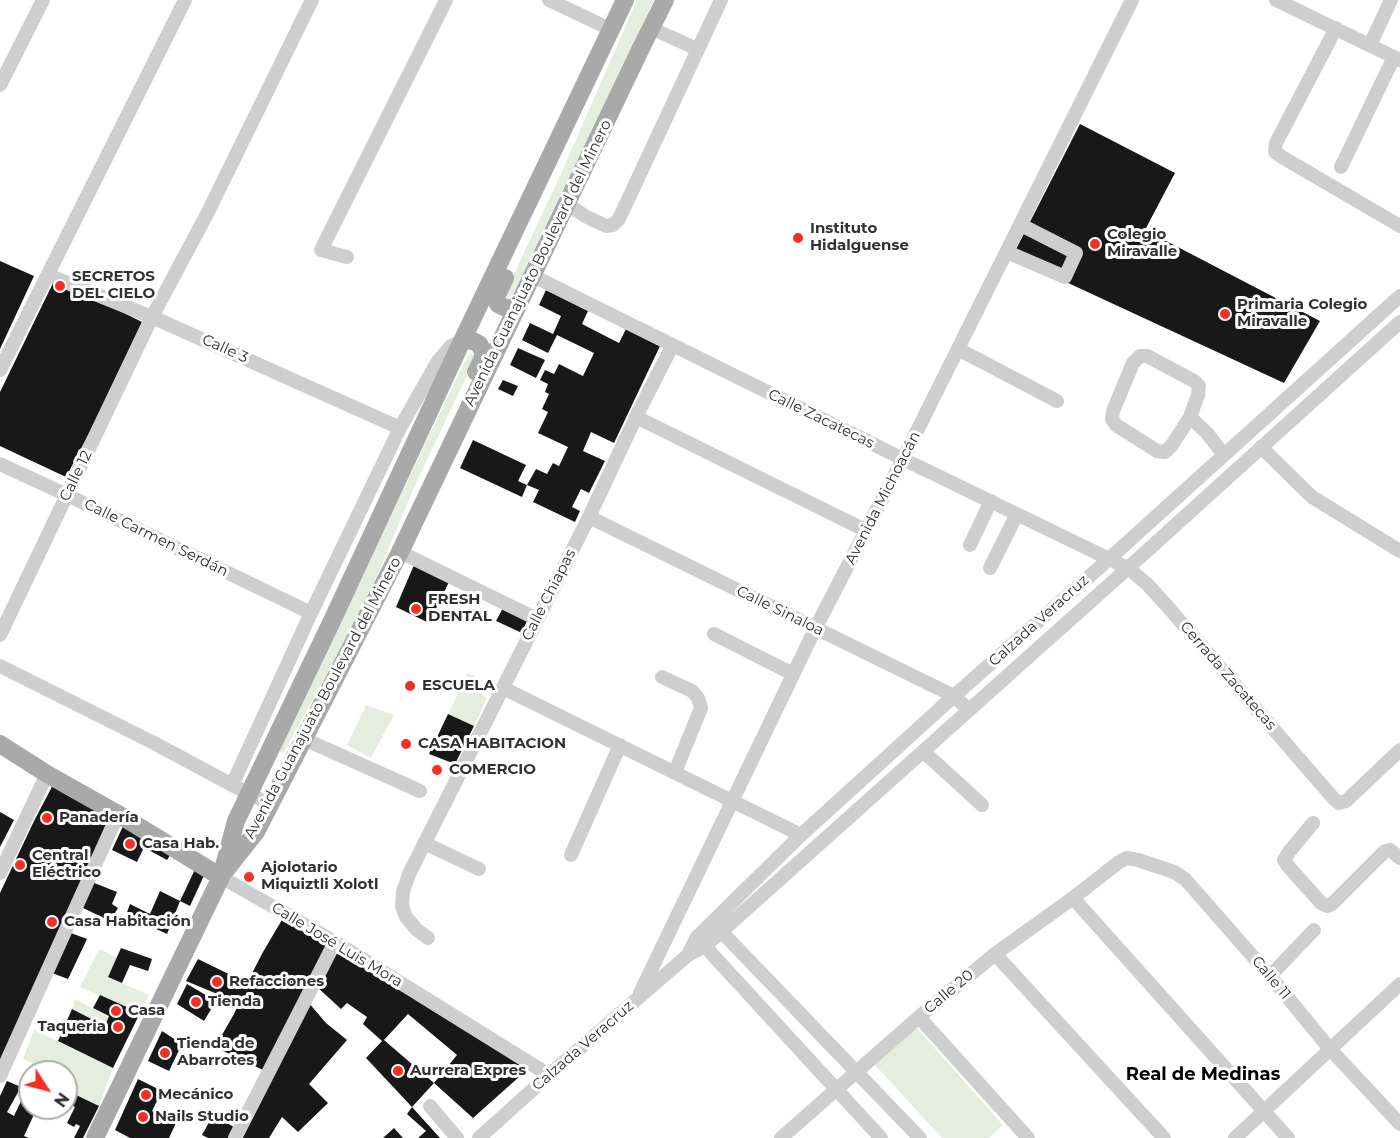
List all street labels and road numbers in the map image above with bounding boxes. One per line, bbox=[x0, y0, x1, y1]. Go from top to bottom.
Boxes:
street label: Avenida Guanajuato Boulevard del Minero bbox=[461, 117, 615, 409]
street label: Calle 3 bbox=[199, 331, 251, 367]
street label: Calle Zacatecas bbox=[765, 386, 877, 452]
street label: Avenida Michoacán bbox=[842, 428, 924, 568]
street label: Calle 12 bbox=[56, 448, 96, 504]
street label: Calle Carmen Serdán bbox=[81, 495, 231, 581]
street label: Calle Chiapas bbox=[518, 546, 580, 644]
street label: Avenida Guanajuato Boulevard del Minero bbox=[241, 554, 405, 842]
street label: Calzada Veracruz bbox=[985, 571, 1093, 671]
street label: Calle Sinaloa bbox=[733, 582, 827, 640]
street label: Cerrada Zacatecas bbox=[1176, 618, 1280, 734]
street label: Calle José Luis Mora bbox=[268, 899, 406, 991]
street label: Calle 11 bbox=[1248, 953, 1294, 1003]
street label: Calle 20 bbox=[921, 966, 977, 1018]
street label: Calzada Veracruz bbox=[529, 997, 637, 1095]

